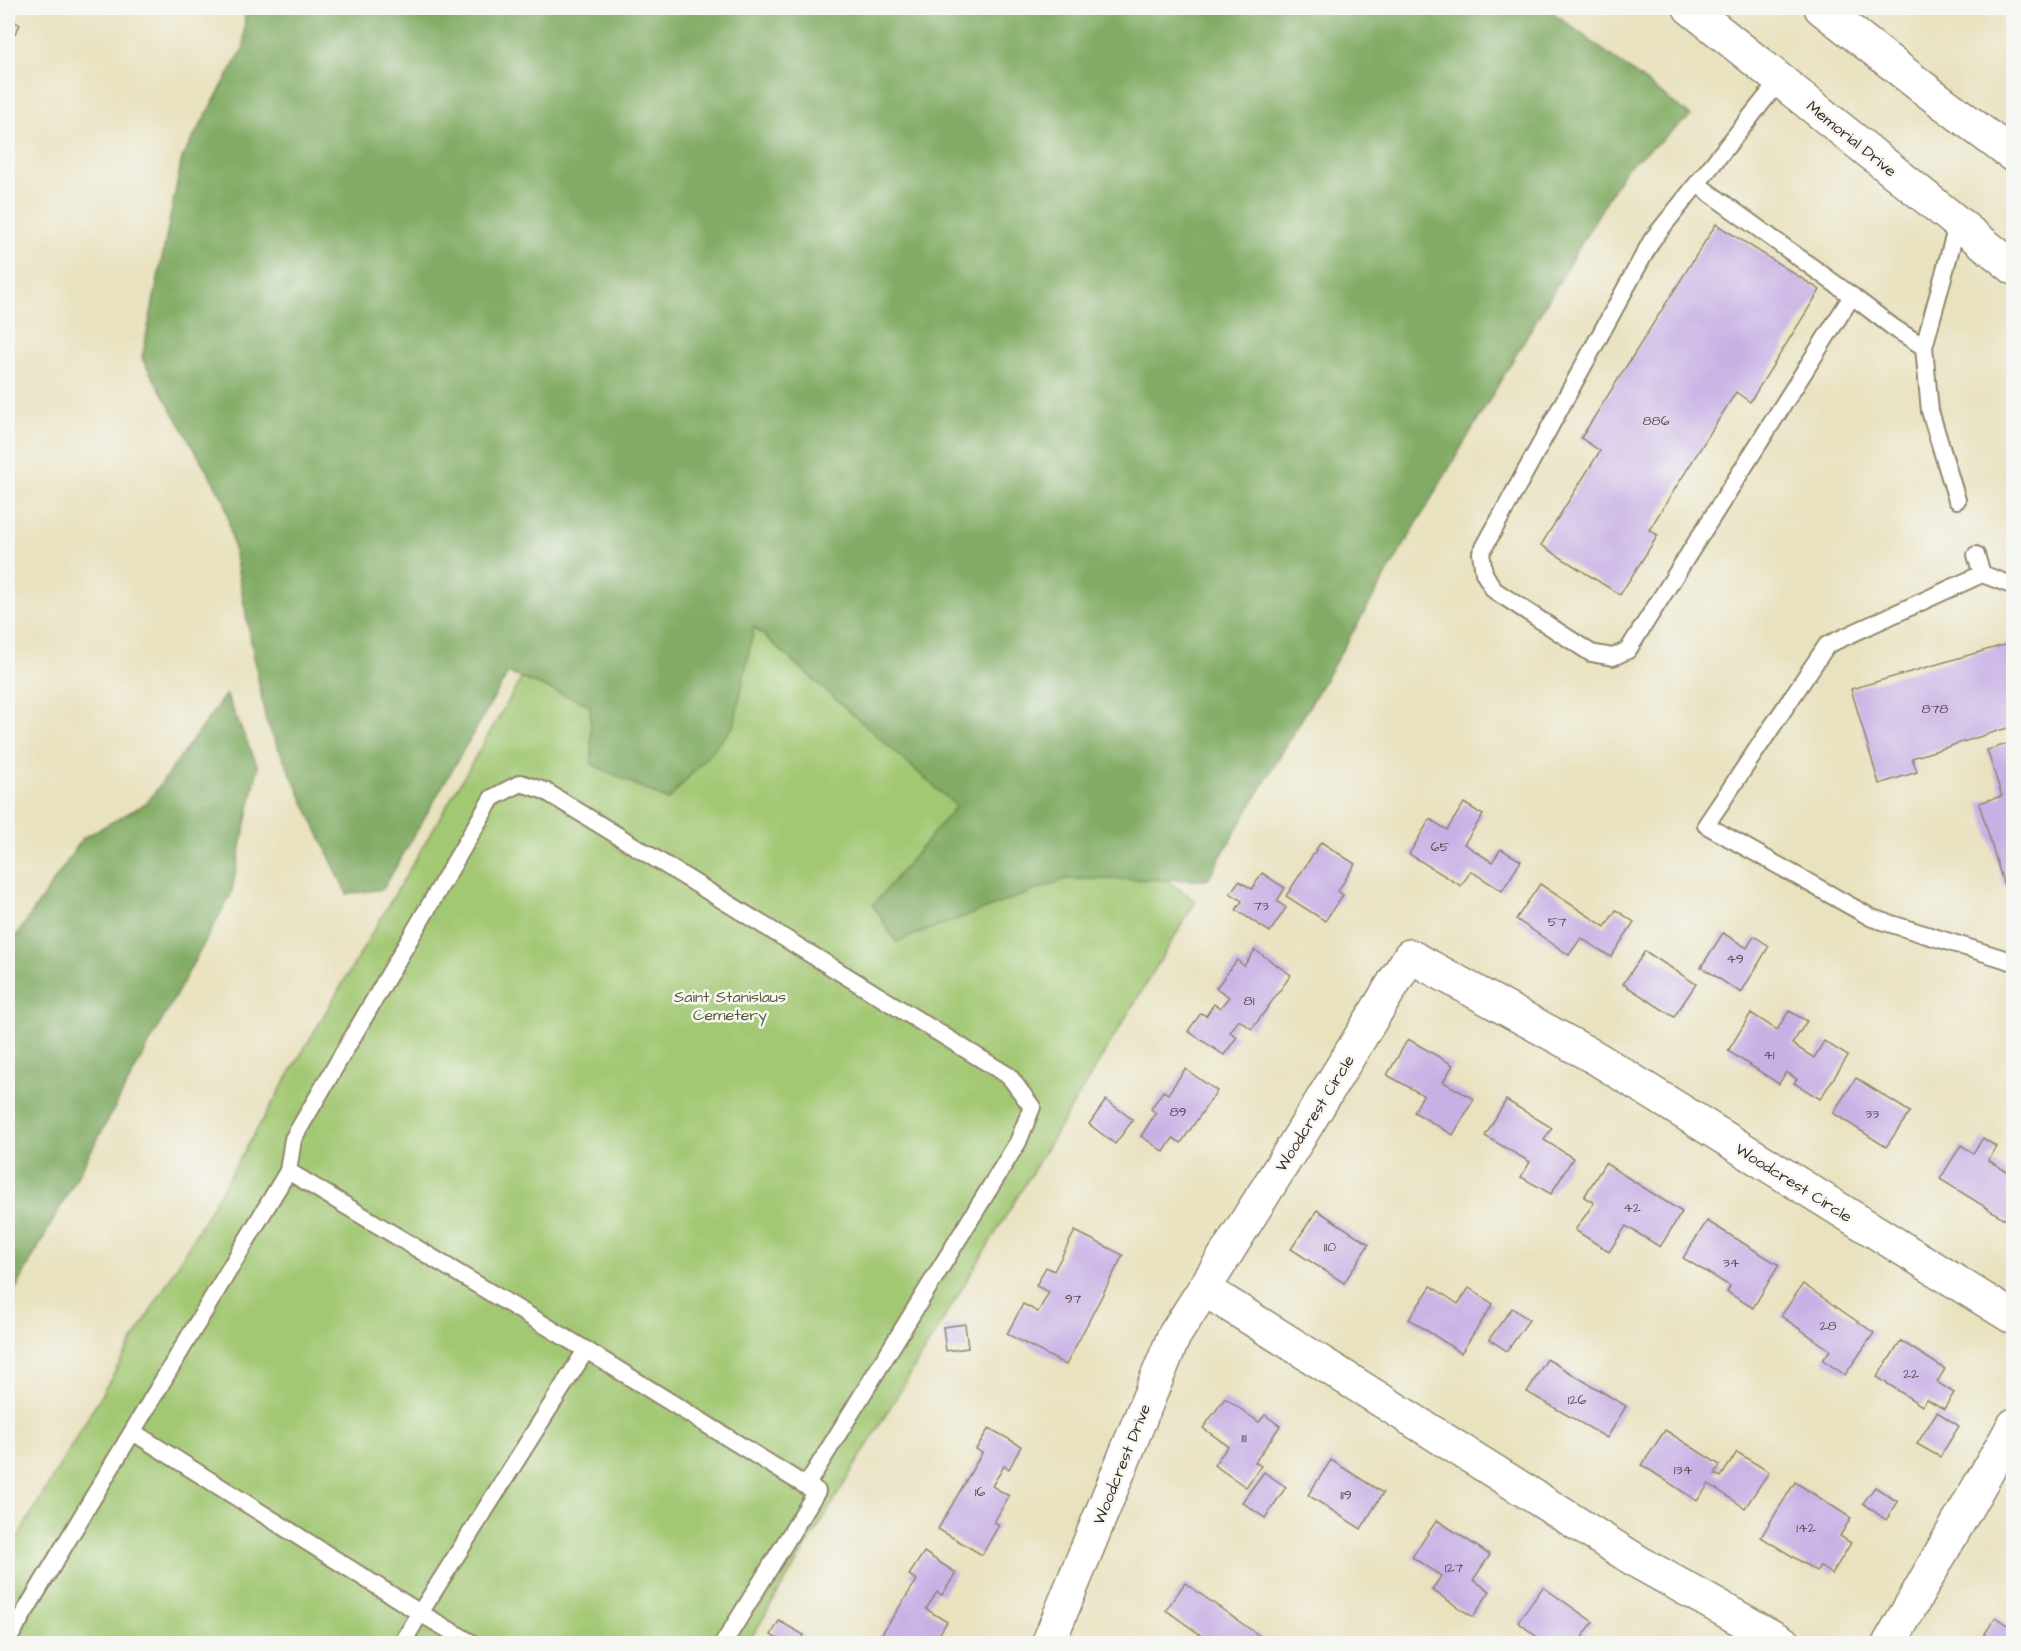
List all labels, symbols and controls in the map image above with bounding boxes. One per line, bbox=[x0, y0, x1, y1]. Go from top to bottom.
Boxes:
street label: Memorial Drive bbox=[1802, 96, 1901, 182]
house number: 886 bbox=[1643, 411, 1670, 431]
house number: 878 bbox=[1922, 699, 1948, 719]
house number: 65 bbox=[1431, 837, 1449, 857]
house number: 73 bbox=[1253, 896, 1269, 916]
house number: 57 bbox=[1548, 912, 1567, 932]
house number: 49 bbox=[1726, 949, 1744, 969]
park label: Saint Stanislaus Cemetery bbox=[674, 986, 786, 1027]
house number: 81 bbox=[1244, 991, 1255, 1011]
house number: 41 bbox=[1763, 1045, 1775, 1065]
street label: Woodcrest Circle bbox=[1270, 1051, 1360, 1176]
house number: 89 bbox=[1169, 1102, 1187, 1122]
house number: 33 bbox=[1865, 1104, 1879, 1124]
street label: Woodcrest Circle bbox=[1731, 1138, 1856, 1228]
house number: 42 bbox=[1623, 1198, 1641, 1218]
house number: 110 bbox=[1324, 1237, 1336, 1257]
house number: 34 bbox=[1723, 1253, 1740, 1273]
house number: 97 bbox=[1065, 1289, 1082, 1309]
house number: 28 bbox=[1819, 1316, 1837, 1336]
house number: 22 bbox=[1903, 1364, 1919, 1384]
house number: 126 bbox=[1568, 1390, 1587, 1410]
street label: Woodcrest Drive bbox=[1088, 1400, 1156, 1528]
house number: 111 bbox=[1241, 1428, 1247, 1448]
house number: 134 bbox=[1674, 1460, 1693, 1480]
house number: 16 bbox=[975, 1482, 986, 1502]
house number: 119 bbox=[1340, 1485, 1352, 1505]
house number: 142 bbox=[1796, 1518, 1816, 1538]
house number: 127 bbox=[1445, 1558, 1464, 1578]

